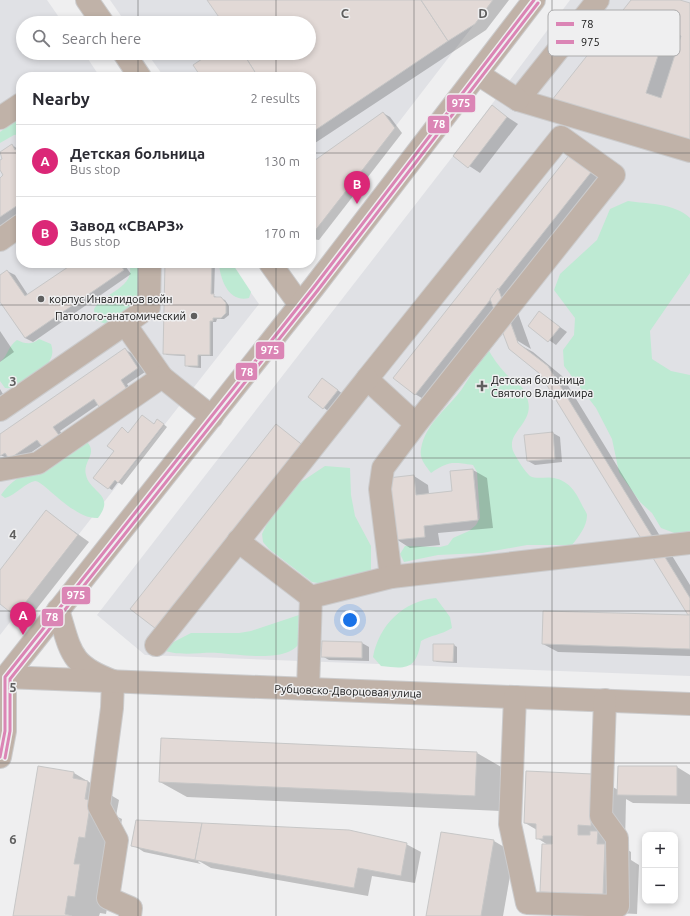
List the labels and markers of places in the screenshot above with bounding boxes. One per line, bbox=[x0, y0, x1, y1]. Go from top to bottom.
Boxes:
pin: B bbox=[344, 171, 370, 204]
place label: корпус Инвалидов войн bbox=[49, 293, 172, 305]
marker: корпус Инвалидов войн bbox=[36, 294, 46, 304]
place label: Патолого-анатомический bbox=[55, 310, 186, 322]
marker: Патолого-анатомический bbox=[189, 311, 199, 321]
place label: Детская больница Святого Владимира bbox=[491, 374, 593, 399]
marker: Детская больница Святого Владимира bbox=[476, 380, 488, 392]
pin: A bbox=[10, 602, 36, 635]

